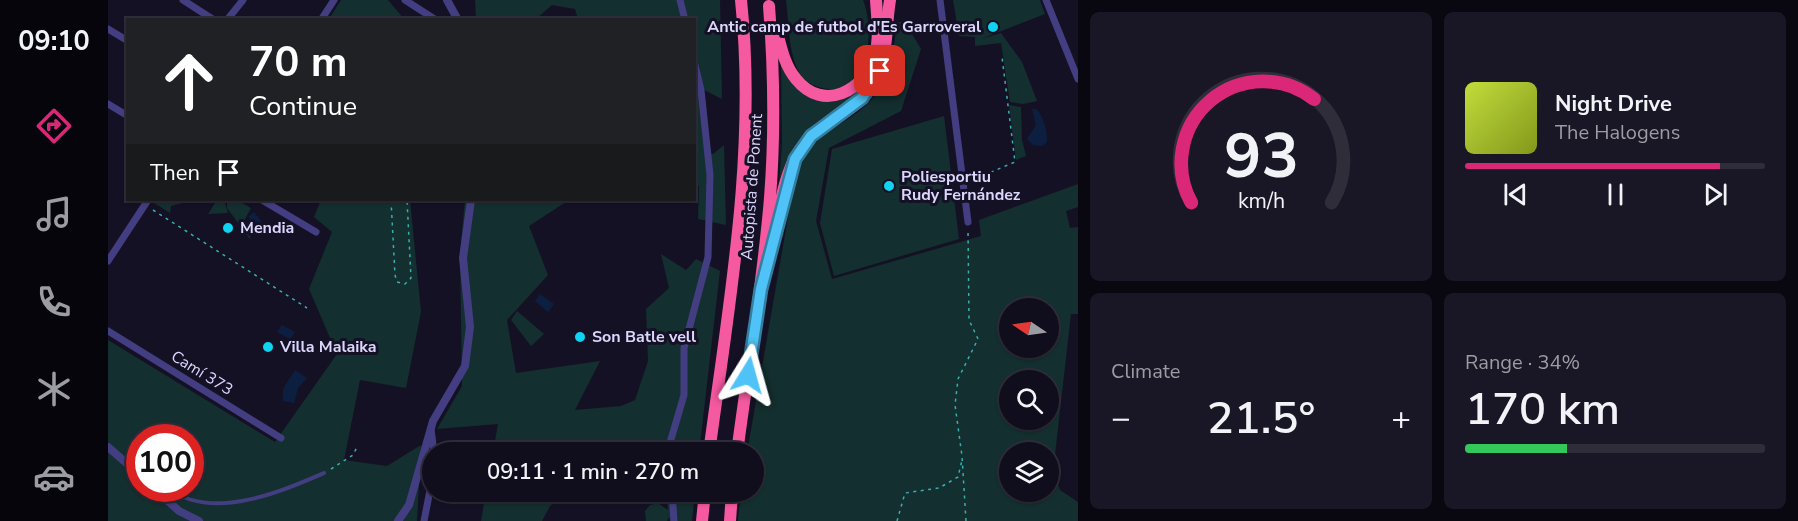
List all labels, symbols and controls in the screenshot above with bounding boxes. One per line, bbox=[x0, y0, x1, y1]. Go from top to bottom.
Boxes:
place label: Antic camp de futbol d'Es Garroveral bbox=[707, 16, 981, 38]
marker: Antic camp de futbol d'Es Garroveral bbox=[986, 20, 1000, 34]
text: 09:10 bbox=[18, 23, 90, 60]
text: 70 m bbox=[249, 34, 348, 91]
icon: ahead bbox=[150, 42, 228, 120]
pin bbox=[854, 45, 905, 96]
icon: arrive bbox=[863, 54, 896, 87]
text: Continue bbox=[249, 88, 357, 125]
text: Night Drive bbox=[1555, 89, 1672, 119]
icon: directions bbox=[33, 105, 75, 147]
street label: Autopista de Ponent bbox=[736, 113, 768, 261]
text: 93 bbox=[1224, 115, 1298, 200]
text: The Halogens bbox=[1555, 119, 1680, 146]
icon: arrive bbox=[212, 156, 245, 189]
text: Then bbox=[150, 158, 200, 188]
place label: Poliesportiu Rudy Fernández bbox=[901, 166, 1021, 206]
icon: previous bbox=[1499, 178, 1532, 211]
icon: pause bbox=[1599, 178, 1632, 211]
icon: next bbox=[1699, 178, 1732, 211]
marker: Poliesportiu Rudy Fernández bbox=[882, 179, 896, 193]
text: km/h bbox=[1237, 187, 1285, 217]
icon: music bbox=[33, 193, 75, 235]
place label: Mendia bbox=[240, 217, 294, 239]
marker: Mendia bbox=[221, 221, 235, 235]
icon: phone bbox=[33, 281, 75, 323]
north arrow bbox=[999, 298, 1059, 358]
map controls bbox=[999, 298, 1059, 502]
place label: Son Batle vell bbox=[592, 326, 696, 348]
marker: Son Batle vell bbox=[573, 330, 587, 344]
place label: Villa Malaika bbox=[279, 336, 377, 358]
marker: Villa Malaika bbox=[261, 340, 275, 354]
position arrow bbox=[716, 343, 780, 407]
street label: Camí 373 bbox=[167, 345, 237, 401]
text: Range · 34% bbox=[1465, 349, 1580, 376]
text: Climate bbox=[1111, 358, 1180, 385]
icon: climate bbox=[33, 368, 75, 410]
button: search bbox=[999, 370, 1059, 430]
text: 170 km bbox=[1465, 379, 1620, 440]
text: 21.5° bbox=[1207, 388, 1315, 449]
text: − bbox=[1111, 396, 1131, 441]
text: + bbox=[1391, 396, 1411, 441]
speed limit sign: 100 bbox=[126, 424, 204, 502]
button: layers bbox=[999, 442, 1059, 502]
icon: car bbox=[33, 456, 75, 498]
text: 09:11 · 1 min · 270 m bbox=[487, 457, 699, 487]

